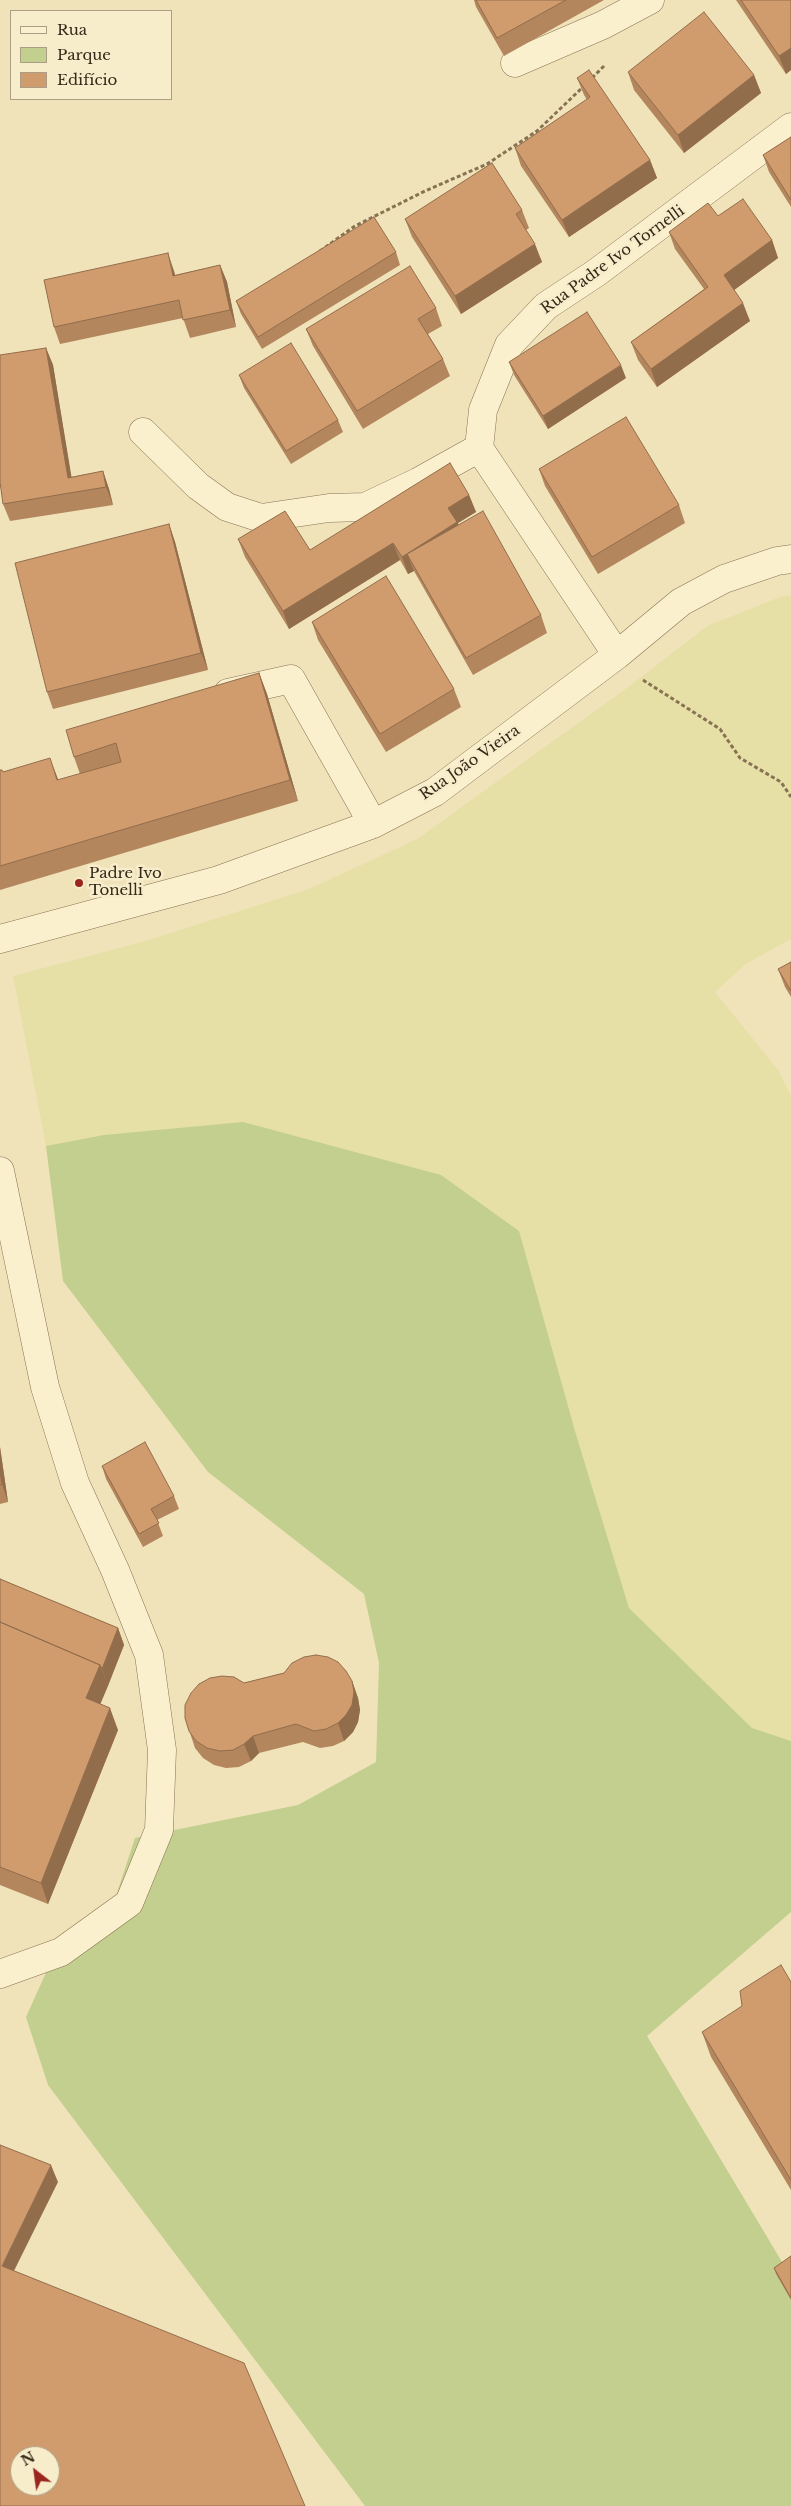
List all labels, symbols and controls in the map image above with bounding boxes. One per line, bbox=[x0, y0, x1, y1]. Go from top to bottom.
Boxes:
legend bbox=[10, 10, 172, 100]
text: Rua bbox=[57, 20, 87, 39]
text: Parque bbox=[57, 45, 111, 64]
text: Edifício bbox=[57, 70, 117, 89]
street label: Rua Padre Ivo Tornelli bbox=[538, 202, 688, 318]
street label: Rua João Vieira bbox=[416, 722, 524, 804]
place label: Padre Ivo Tonelli bbox=[89, 865, 162, 900]
marker: Padre Ivo Tonelli bbox=[73, 877, 85, 889]
north arrow bbox=[10, 2446, 60, 2496]
text: N bbox=[18, 2448, 38, 2470]

